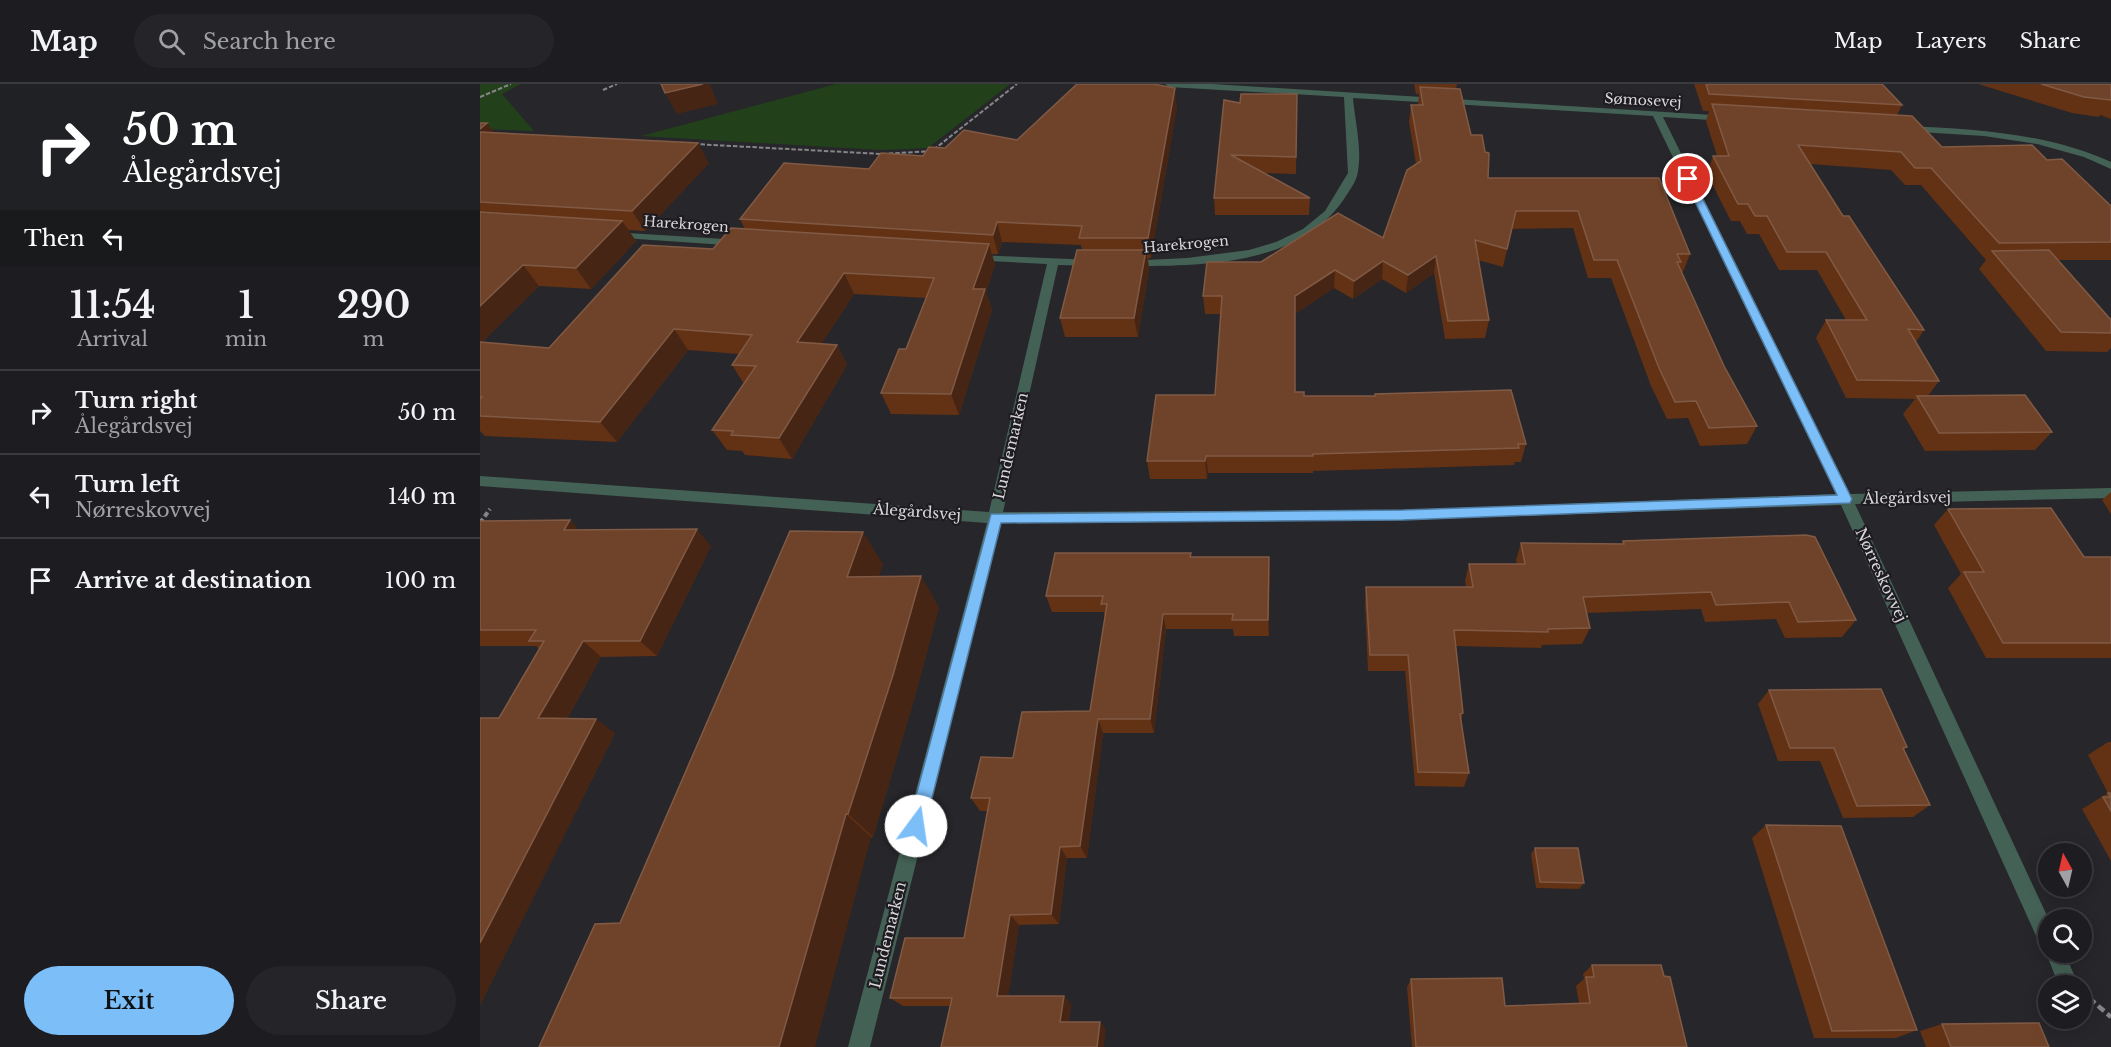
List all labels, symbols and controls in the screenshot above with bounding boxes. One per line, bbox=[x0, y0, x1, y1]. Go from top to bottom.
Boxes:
search box bbox=[134, 14, 554, 68]
text: Map bbox=[30, 24, 98, 59]
icon: search bbox=[155, 25, 188, 58]
text: Search here bbox=[203, 28, 336, 55]
text: Map bbox=[1834, 28, 1883, 54]
text: Layers bbox=[1916, 28, 1987, 54]
text: Share bbox=[2020, 28, 2081, 54]
street label: Sømosevej bbox=[1604, 89, 1682, 111]
text: 50 m bbox=[123, 104, 237, 156]
icon: right bbox=[24, 108, 102, 186]
pin bbox=[1662, 153, 1713, 204]
text: Ålegårdsvej bbox=[123, 156, 282, 189]
icon: arrive bbox=[1671, 162, 1704, 195]
street label: Harekrogen bbox=[643, 212, 730, 236]
icon: left bbox=[97, 222, 130, 255]
text: Then bbox=[24, 225, 85, 252]
street label: Harekrogen bbox=[1143, 231, 1230, 257]
text: 11:54 bbox=[70, 283, 156, 328]
text: 1 bbox=[238, 283, 254, 328]
text: 290 bbox=[337, 283, 410, 328]
text: Arrival bbox=[77, 327, 148, 351]
text: min bbox=[225, 327, 267, 351]
text: m bbox=[363, 327, 384, 351]
text: Turn right bbox=[75, 387, 197, 414]
street label: Lundemarken bbox=[989, 391, 1032, 501]
icon: right bbox=[24, 396, 57, 429]
text: 50 m bbox=[398, 399, 456, 426]
text: Ålegårdsvej bbox=[75, 414, 192, 438]
text: Turn left bbox=[75, 471, 180, 498]
icon: left bbox=[24, 480, 57, 513]
text: 140 m bbox=[388, 483, 456, 510]
street label: Ålegårdsvej bbox=[1862, 487, 1951, 508]
text: Nørreskovvej bbox=[75, 498, 211, 522]
street label: Ålegårdsvej bbox=[871, 499, 962, 524]
street label: Nørreskovvej bbox=[1851, 525, 1912, 625]
icon: arrive bbox=[24, 564, 57, 597]
text: Arrive at destination bbox=[75, 567, 312, 594]
text: 100 m bbox=[385, 567, 456, 594]
position arrow bbox=[884, 794, 948, 858]
north arrow bbox=[2038, 843, 2092, 897]
map controls bbox=[2038, 843, 2092, 1029]
street label: Lundemarken bbox=[865, 880, 910, 990]
button: search bbox=[2038, 909, 2092, 963]
button: Exit bbox=[24, 966, 234, 1035]
button: Share bbox=[246, 966, 456, 1035]
button: layers bbox=[2038, 975, 2092, 1029]

